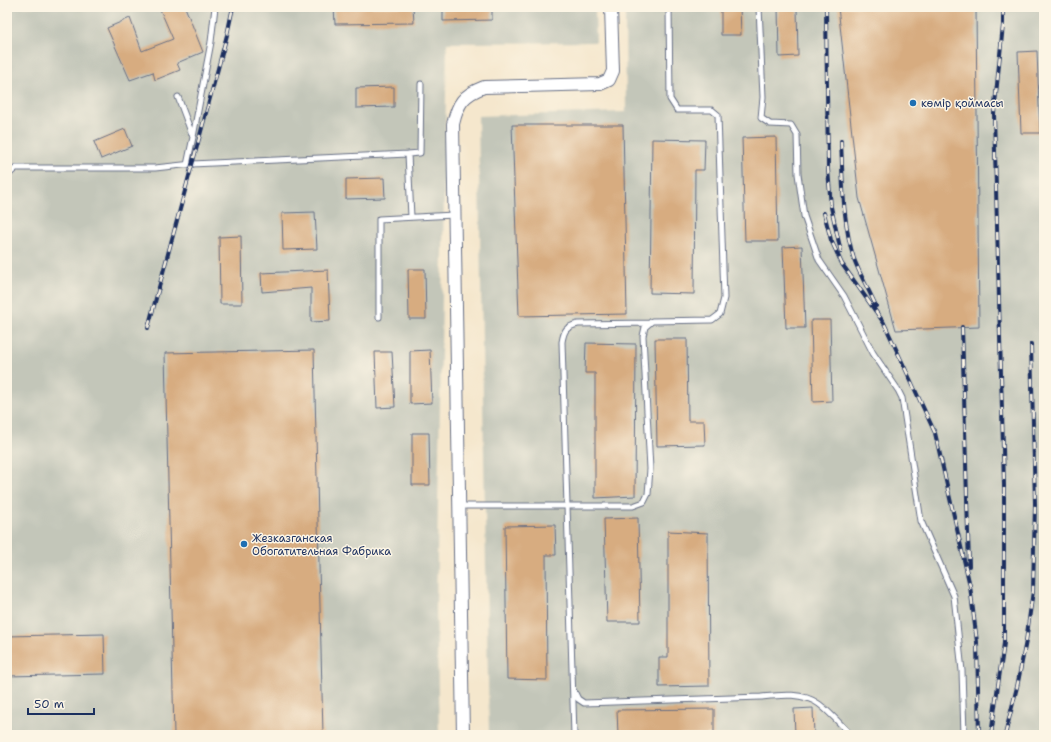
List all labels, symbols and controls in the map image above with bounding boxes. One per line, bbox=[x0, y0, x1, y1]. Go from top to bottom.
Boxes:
place label: көмір қоймасы bbox=[921, 96, 1004, 111]
marker: көмір қоймасы bbox=[908, 98, 918, 108]
place label: Жезказганская Обогатительная Фабрика bbox=[252, 531, 391, 559]
marker: Жезказганская Обогатительная Фабрика bbox=[239, 539, 249, 549]
scale bar bbox=[28, 690, 94, 716]
text: 50 m bbox=[34, 696, 64, 712]

